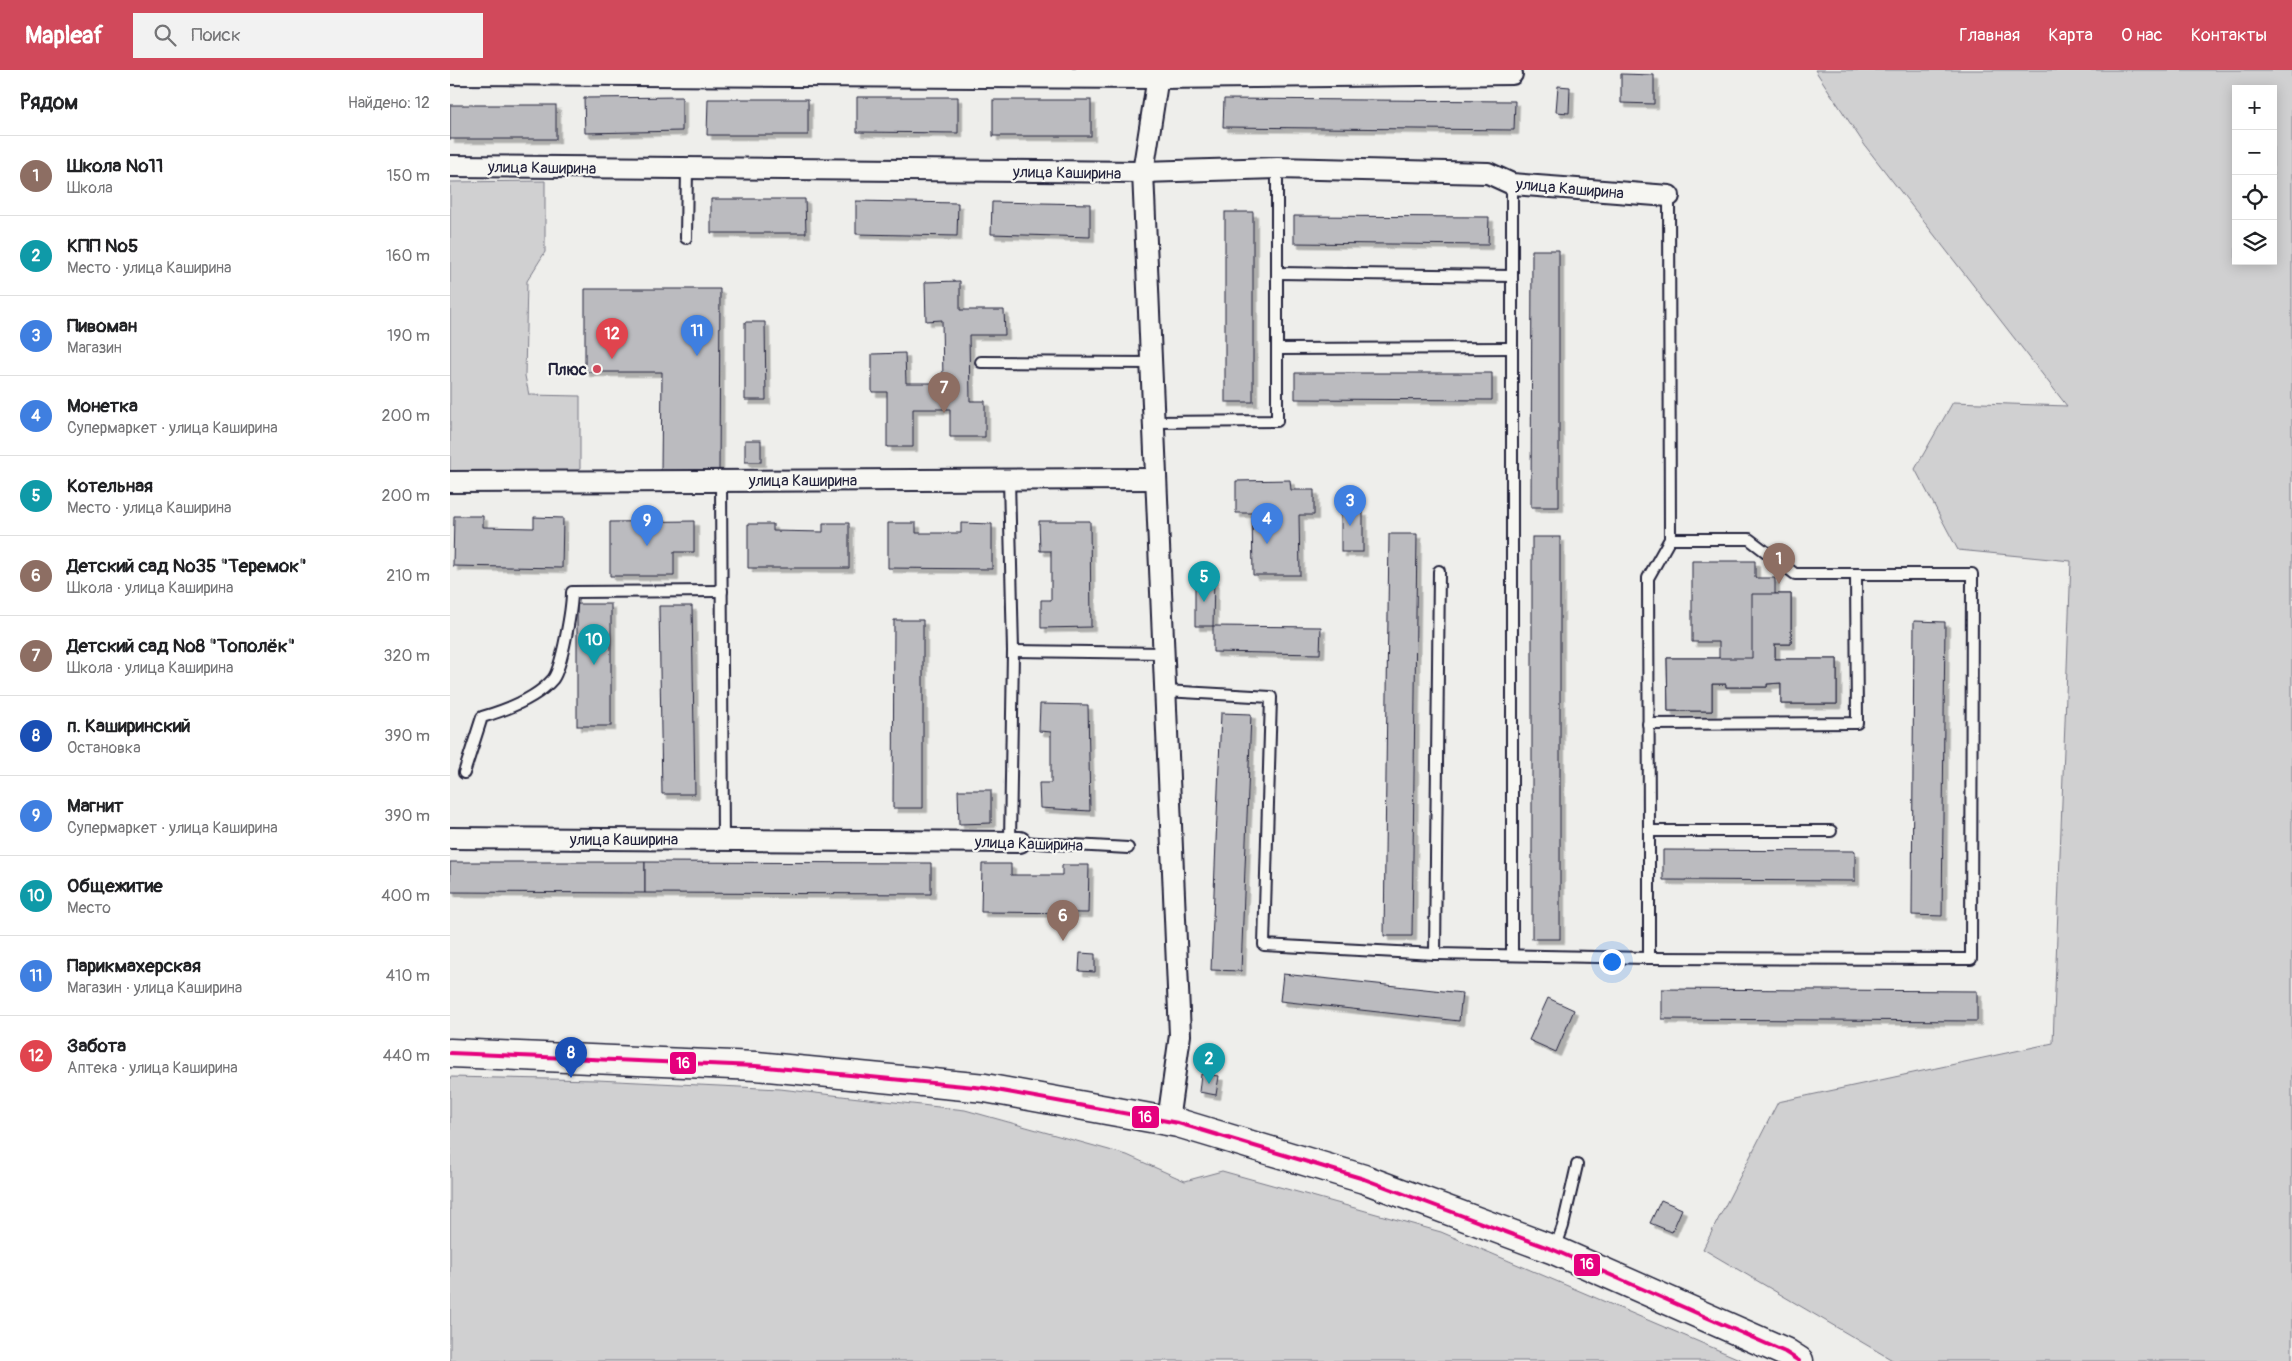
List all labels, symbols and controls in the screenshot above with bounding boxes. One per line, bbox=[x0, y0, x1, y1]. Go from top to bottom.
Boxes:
search box bbox=[133, 13, 483, 58]
text: Mapleaf bbox=[25, 21, 103, 50]
icon: search bbox=[151, 21, 179, 49]
text: Поиск bbox=[191, 23, 241, 47]
text: Главная bbox=[1959, 24, 2020, 47]
text: Карта bbox=[2048, 24, 2093, 47]
text: О нас bbox=[2121, 24, 2163, 47]
text: Контакты bbox=[2191, 24, 2267, 47]
map controls bbox=[2232, 85, 2277, 265]
button: + bbox=[2232, 85, 2277, 130]
text: Рядом bbox=[20, 89, 78, 116]
text: Найдено: 12 bbox=[348, 93, 430, 113]
button: − bbox=[2232, 130, 2277, 175]
text: Школа №11 bbox=[67, 154, 163, 178]
street label: улица Каширина bbox=[487, 157, 596, 179]
street label: улица Каширина bbox=[1012, 162, 1121, 184]
text: 1 bbox=[33, 166, 39, 186]
text: 150 m bbox=[386, 166, 430, 186]
street label: улица Каширина bbox=[1514, 174, 1625, 204]
button: locate bbox=[2232, 175, 2277, 220]
text: Школа bbox=[67, 178, 113, 198]
button: layers bbox=[2232, 220, 2277, 265]
text: КПП №5 bbox=[67, 234, 138, 258]
text: 2 bbox=[32, 246, 40, 266]
text: 160 m bbox=[386, 246, 430, 266]
text: Место · улица Каширина bbox=[67, 258, 231, 278]
text: Пивоман bbox=[67, 314, 137, 338]
pin: 11 bbox=[681, 315, 713, 356]
pin: 12 bbox=[596, 318, 628, 359]
text: 3 bbox=[32, 326, 40, 346]
text: 190 m bbox=[387, 326, 430, 346]
text: Магазин bbox=[67, 338, 122, 358]
place label: Плюс bbox=[548, 360, 587, 380]
marker: Плюс bbox=[591, 363, 603, 375]
pin: 7 bbox=[928, 372, 960, 413]
text: Монетка bbox=[67, 394, 138, 418]
text: 4 bbox=[31, 406, 41, 426]
text: 200 m bbox=[382, 406, 430, 426]
text: Супермаркет · улица Каширина bbox=[67, 418, 278, 438]
street label: улица Каширина bbox=[748, 471, 857, 491]
text: Котельная bbox=[67, 474, 153, 498]
pin: 3 bbox=[1334, 485, 1366, 526]
text: 5 bbox=[32, 486, 40, 506]
text: 200 m bbox=[382, 486, 430, 506]
text: Место · улица Каширина bbox=[67, 498, 231, 518]
pin: 4 bbox=[1251, 503, 1283, 544]
pin: 9 bbox=[631, 505, 663, 546]
pin: 1 bbox=[1763, 543, 1795, 584]
text: Детский сад №35 "Теремок" bbox=[67, 554, 307, 578]
pin: 5 bbox=[1188, 561, 1220, 602]
text: 6 bbox=[31, 566, 41, 586]
text: 210 m bbox=[386, 566, 430, 586]
text: Школа · улица Каширина bbox=[67, 578, 233, 598]
pin: 10 bbox=[578, 624, 610, 665]
text: Детский сад №8 "Тополёк" bbox=[67, 634, 295, 658]
text: 7 bbox=[32, 646, 40, 666]
text: 320 m bbox=[384, 646, 430, 666]
text: Школа · улица Каширина bbox=[67, 658, 233, 678]
text: п. Каширинский bbox=[67, 714, 191, 738]
text: 8 bbox=[32, 726, 40, 746]
text: 390 m bbox=[384, 726, 430, 746]
text: Остановка bbox=[67, 738, 141, 758]
text: Магнит bbox=[67, 794, 123, 818]
text: 9 bbox=[32, 806, 40, 826]
text: 390 m bbox=[384, 806, 430, 826]
text: Супермаркет · улица Каширина bbox=[67, 818, 278, 838]
street label: улица Каширина bbox=[569, 830, 678, 850]
street label: улица Каширина bbox=[973, 832, 1084, 856]
text: Общежитие bbox=[67, 874, 163, 898]
text: 10 bbox=[27, 886, 45, 906]
text: 400 m bbox=[381, 886, 430, 906]
text: Место bbox=[67, 898, 111, 918]
pin: 6 bbox=[1047, 900, 1079, 941]
your location bbox=[1599, 949, 1625, 975]
text: Парикмахерская bbox=[67, 954, 201, 978]
text: 11 bbox=[30, 966, 42, 986]
text: 410 m bbox=[386, 966, 430, 986]
text: Магазин · улица Каширина bbox=[67, 978, 242, 998]
text: Забота bbox=[67, 1034, 126, 1058]
pin: 8 bbox=[555, 1037, 587, 1078]
pin: 2 bbox=[1193, 1043, 1225, 1084]
text: 12 bbox=[28, 1046, 44, 1066]
text: 440 m bbox=[383, 1046, 430, 1066]
line badge: 16 bbox=[669, 1051, 697, 1075]
text: 16 bbox=[676, 1055, 690, 1072]
text: Аптека · улица Каширина bbox=[67, 1058, 238, 1078]
line badge: 16 bbox=[1131, 1105, 1160, 1129]
text: 16 bbox=[1138, 1109, 1152, 1126]
line badge: 16 bbox=[1573, 1253, 1601, 1277]
text: 16 bbox=[1580, 1256, 1594, 1273]

